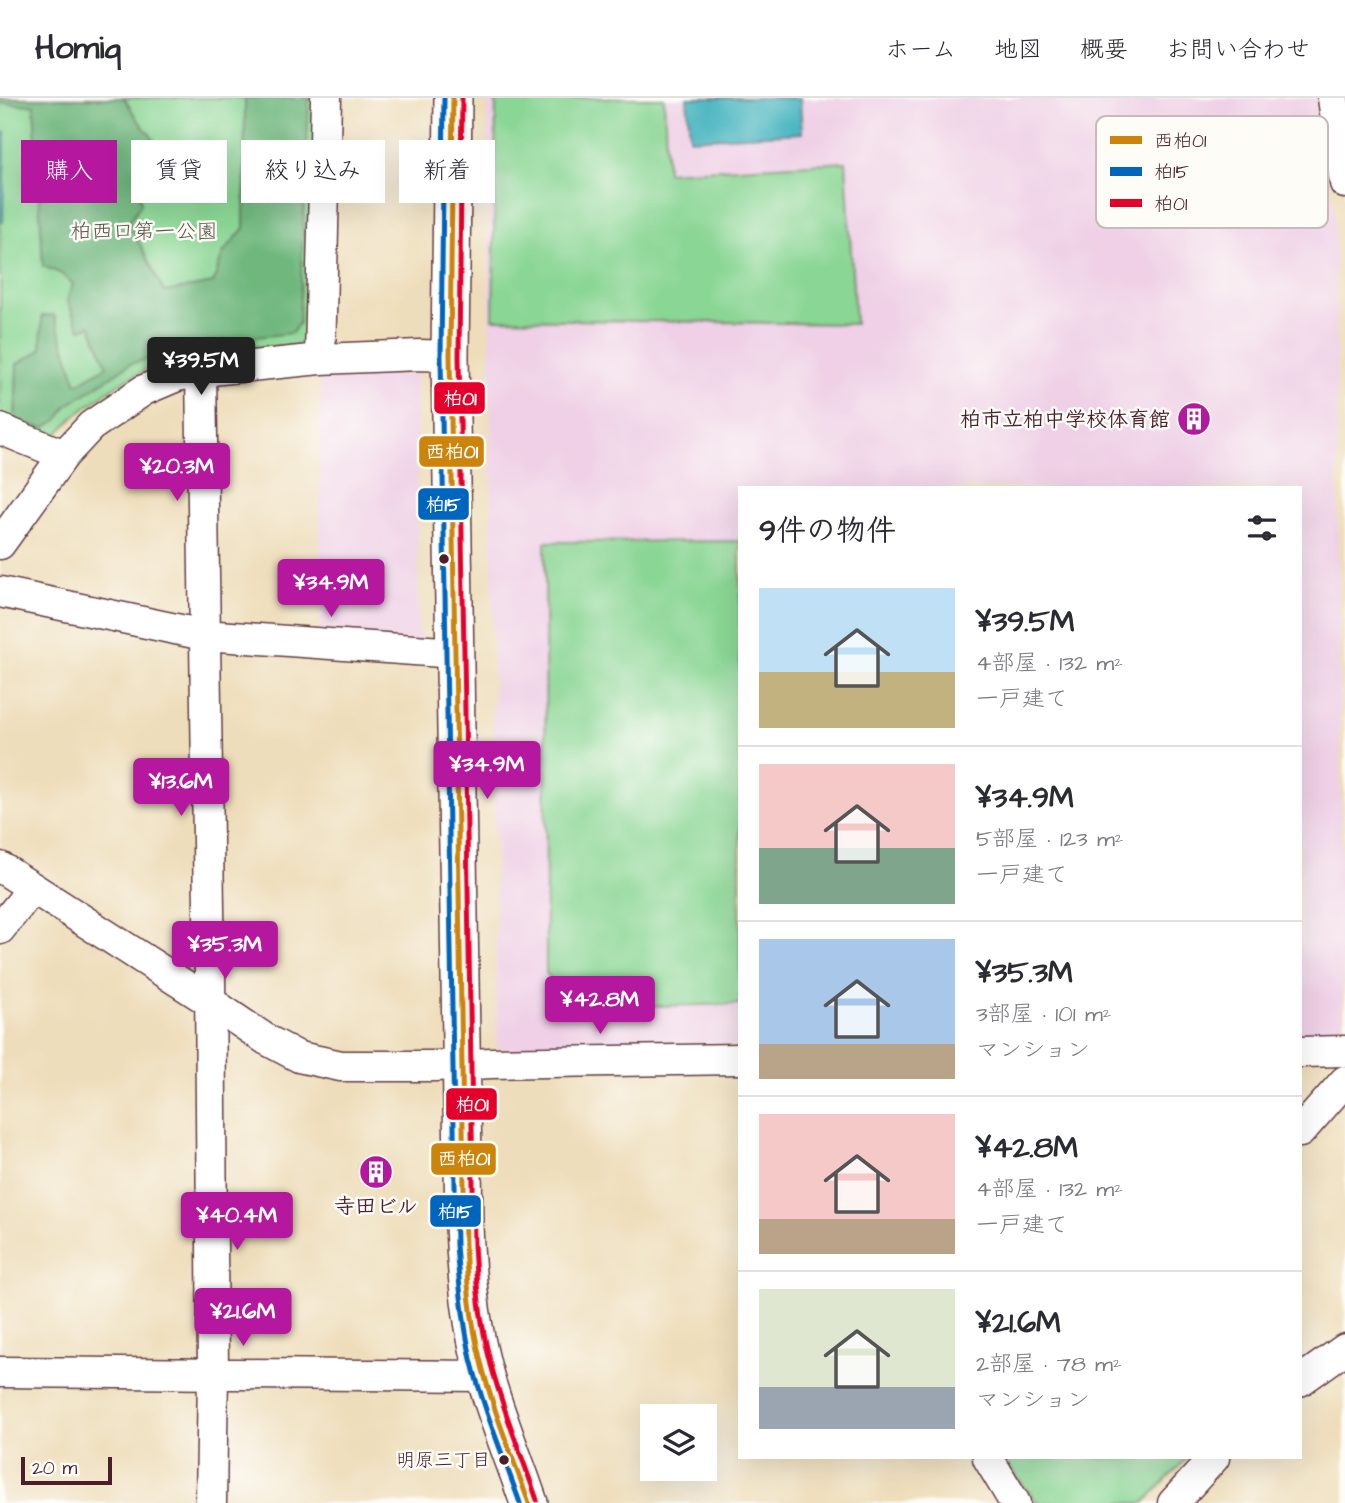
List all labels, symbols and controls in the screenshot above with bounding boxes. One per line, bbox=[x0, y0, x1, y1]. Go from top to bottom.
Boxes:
text: Homiq bbox=[35, 25, 121, 71]
text: ホーム bbox=[885, 33, 956, 67]
text: 地図 bbox=[994, 33, 1042, 67]
text: 概要 bbox=[1080, 33, 1128, 67]
text: お問い合わせ bbox=[1166, 33, 1310, 67]
legend bbox=[1096, 116, 1328, 228]
text: 西柏01 bbox=[1154, 128, 1207, 155]
chip: 購入 bbox=[21, 140, 117, 203]
chip: 賃貸 bbox=[131, 140, 227, 203]
chip: 絞り込み bbox=[241, 140, 385, 203]
chip: 新着 bbox=[399, 140, 495, 203]
text: 柏15 bbox=[1154, 159, 1189, 186]
text: 柏01 bbox=[1154, 191, 1188, 218]
park label: 柏西口第一公園 bbox=[71, 217, 218, 246]
pin: ¥39.5M bbox=[144, 338, 258, 397]
text: ¥39.5M bbox=[163, 344, 239, 376]
line badge: 柏01 bbox=[433, 381, 486, 415]
text: 柏01 bbox=[443, 386, 477, 413]
building icon: 柏市立柏中学校体育館 bbox=[1175, 400, 1213, 438]
place label: 柏市立柏中学校体育館 bbox=[960, 405, 1170, 434]
line badge: 西柏01 bbox=[418, 435, 485, 468]
text: 西柏01 bbox=[426, 439, 479, 466]
pin: ¥20.3M bbox=[120, 444, 234, 503]
text: ¥20.3M bbox=[140, 450, 214, 482]
line badge: 柏15 bbox=[417, 487, 470, 521]
text: 柏15 bbox=[426, 492, 461, 519]
icon: filters bbox=[1243, 509, 1281, 547]
text: 9件の物件 bbox=[759, 510, 896, 552]
unlabelled marker bbox=[437, 552, 451, 566]
pin: ¥34.9M bbox=[274, 560, 388, 619]
text: ¥34.9M bbox=[294, 566, 369, 598]
text: ¥39.5M bbox=[976, 601, 1075, 643]
icon: home bbox=[815, 616, 899, 700]
text: 4部屋 · 132 m² bbox=[976, 647, 1123, 679]
text: 一戸建て bbox=[976, 683, 1068, 715]
pin: ¥34.9M bbox=[430, 742, 544, 801]
text: ¥34.9M bbox=[450, 748, 525, 780]
pin: ¥13.6M bbox=[124, 758, 238, 818]
text: ¥13.6M bbox=[149, 765, 213, 797]
text: ¥34.9M bbox=[976, 777, 1074, 819]
icon: home bbox=[815, 792, 899, 876]
text: 5部屋 · 123 m² bbox=[976, 823, 1123, 855]
text: 一戸建て bbox=[976, 859, 1068, 891]
pin: ¥35.3M bbox=[168, 922, 282, 981]
text: ¥35.3M bbox=[188, 928, 262, 960]
text: ¥35.3M bbox=[976, 952, 1073, 994]
icon: home bbox=[815, 967, 899, 1051]
pin: ¥42.8M bbox=[543, 976, 657, 1036]
text: ¥42.8M bbox=[561, 983, 639, 1015]
text: 3部屋 · 101 m² bbox=[976, 998, 1111, 1030]
text: マンション bbox=[976, 1034, 1090, 1066]
line badge: 柏01 bbox=[445, 1087, 498, 1121]
text: 柏01 bbox=[455, 1092, 489, 1119]
text: ¥42.8M bbox=[976, 1127, 1078, 1169]
line badge: 西柏01 bbox=[430, 1142, 497, 1176]
icon: home bbox=[815, 1142, 899, 1226]
text: 西柏01 bbox=[438, 1146, 491, 1173]
building icon: 寺田ビル bbox=[357, 1153, 395, 1191]
text: 4部屋 · 132 m² bbox=[976, 1173, 1123, 1205]
pin: ¥40.4M bbox=[180, 1192, 294, 1252]
place label: 寺田ビル bbox=[334, 1192, 418, 1221]
line badge: 柏15 bbox=[429, 1194, 482, 1228]
text: ¥40.4M bbox=[197, 1199, 277, 1231]
text: 柏15 bbox=[438, 1199, 473, 1226]
text: 一戸建て bbox=[976, 1209, 1068, 1241]
pin: ¥21.6M bbox=[186, 1288, 300, 1348]
text: ¥21.6M bbox=[210, 1295, 276, 1327]
text: ¥21.6M bbox=[976, 1302, 1061, 1344]
icon: home bbox=[815, 1317, 899, 1401]
text: 2部屋 · 78 m² bbox=[976, 1348, 1122, 1380]
text: マンション bbox=[976, 1384, 1090, 1416]
map controls bbox=[640, 1404, 717, 1481]
button: layers bbox=[640, 1404, 717, 1481]
place label: 明原三丁目 bbox=[396, 1447, 491, 1474]
marker: 明原三丁目 bbox=[497, 1453, 511, 1467]
scale bar bbox=[21, 1454, 112, 1486]
text: 20 m bbox=[32, 1455, 77, 1482]

